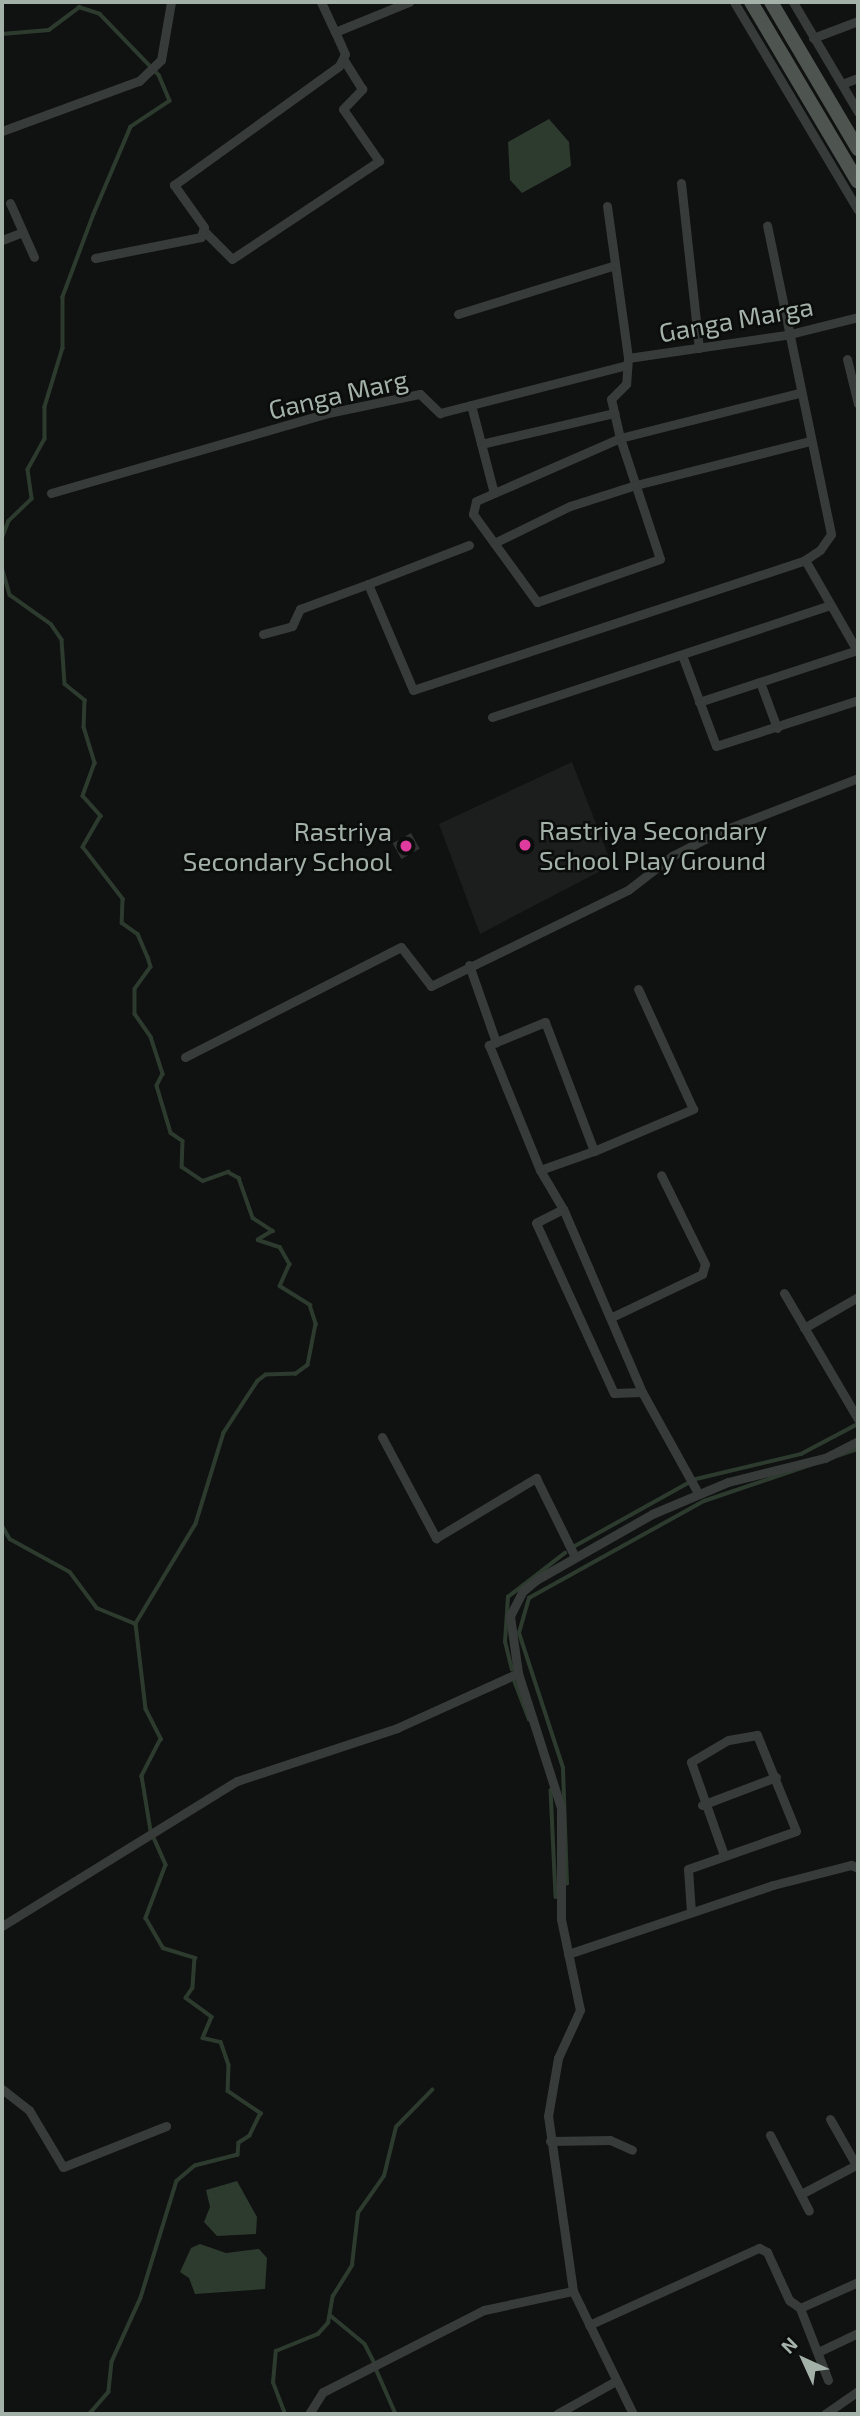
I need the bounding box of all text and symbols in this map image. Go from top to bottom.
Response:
street label: Ganga Marga [656,290,816,348]
street label: Ganga Marg [265,363,411,425]
place label: Rastriya Secondary School Play Ground [539,814,767,876]
place label: Rastriya Secondary School [182,815,392,876]
marker: Rastriya Secondary School Play Ground [517,837,533,853]
marker: Rastriya Secondary School [398,838,414,854]
north arrow [769,2325,839,2395]
text: N [776,2332,802,2358]

